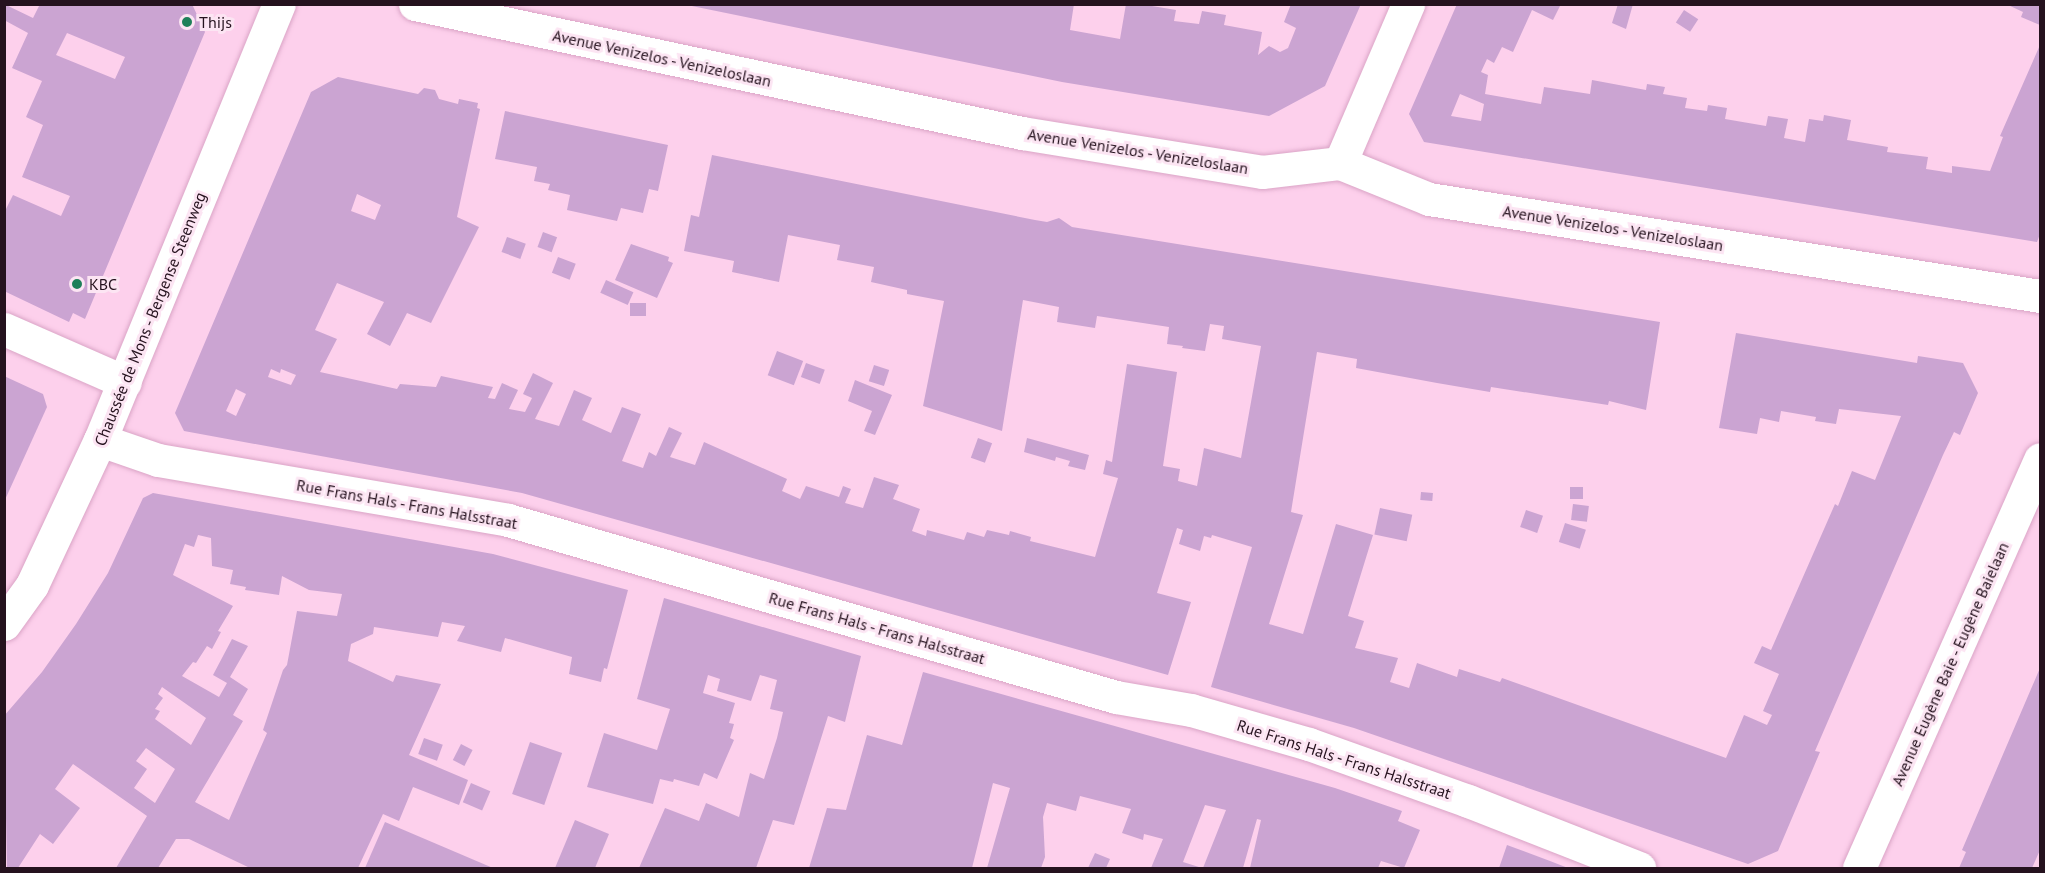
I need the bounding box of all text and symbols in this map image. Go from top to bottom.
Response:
place label: Thijs [199,12,232,32]
marker: Thijs [180,15,194,29]
street label: Avenue Venizelos - Venizeloslaan [549,25,775,91]
street label: Avenue Venizelos - Venizeloslaan [1025,124,1251,178]
street label: Chaussée de Mons - Bergense Steenweg [90,188,210,450]
street label: Avenue Venizelos - Venizeloslaan [1500,201,1726,255]
place label: KBC [89,274,117,294]
marker: KBC [70,277,84,291]
street label: Rue Frans Hals - Frans Halsstraat [294,475,520,533]
street label: Avenue Eugène Baie - Eugène Baielaan [1887,538,2013,790]
street label: Rue Frans Hals - Frans Halsstraat [765,588,989,668]
street label: Rue Frans Hals - Frans Halsstraat [1233,715,1455,803]

